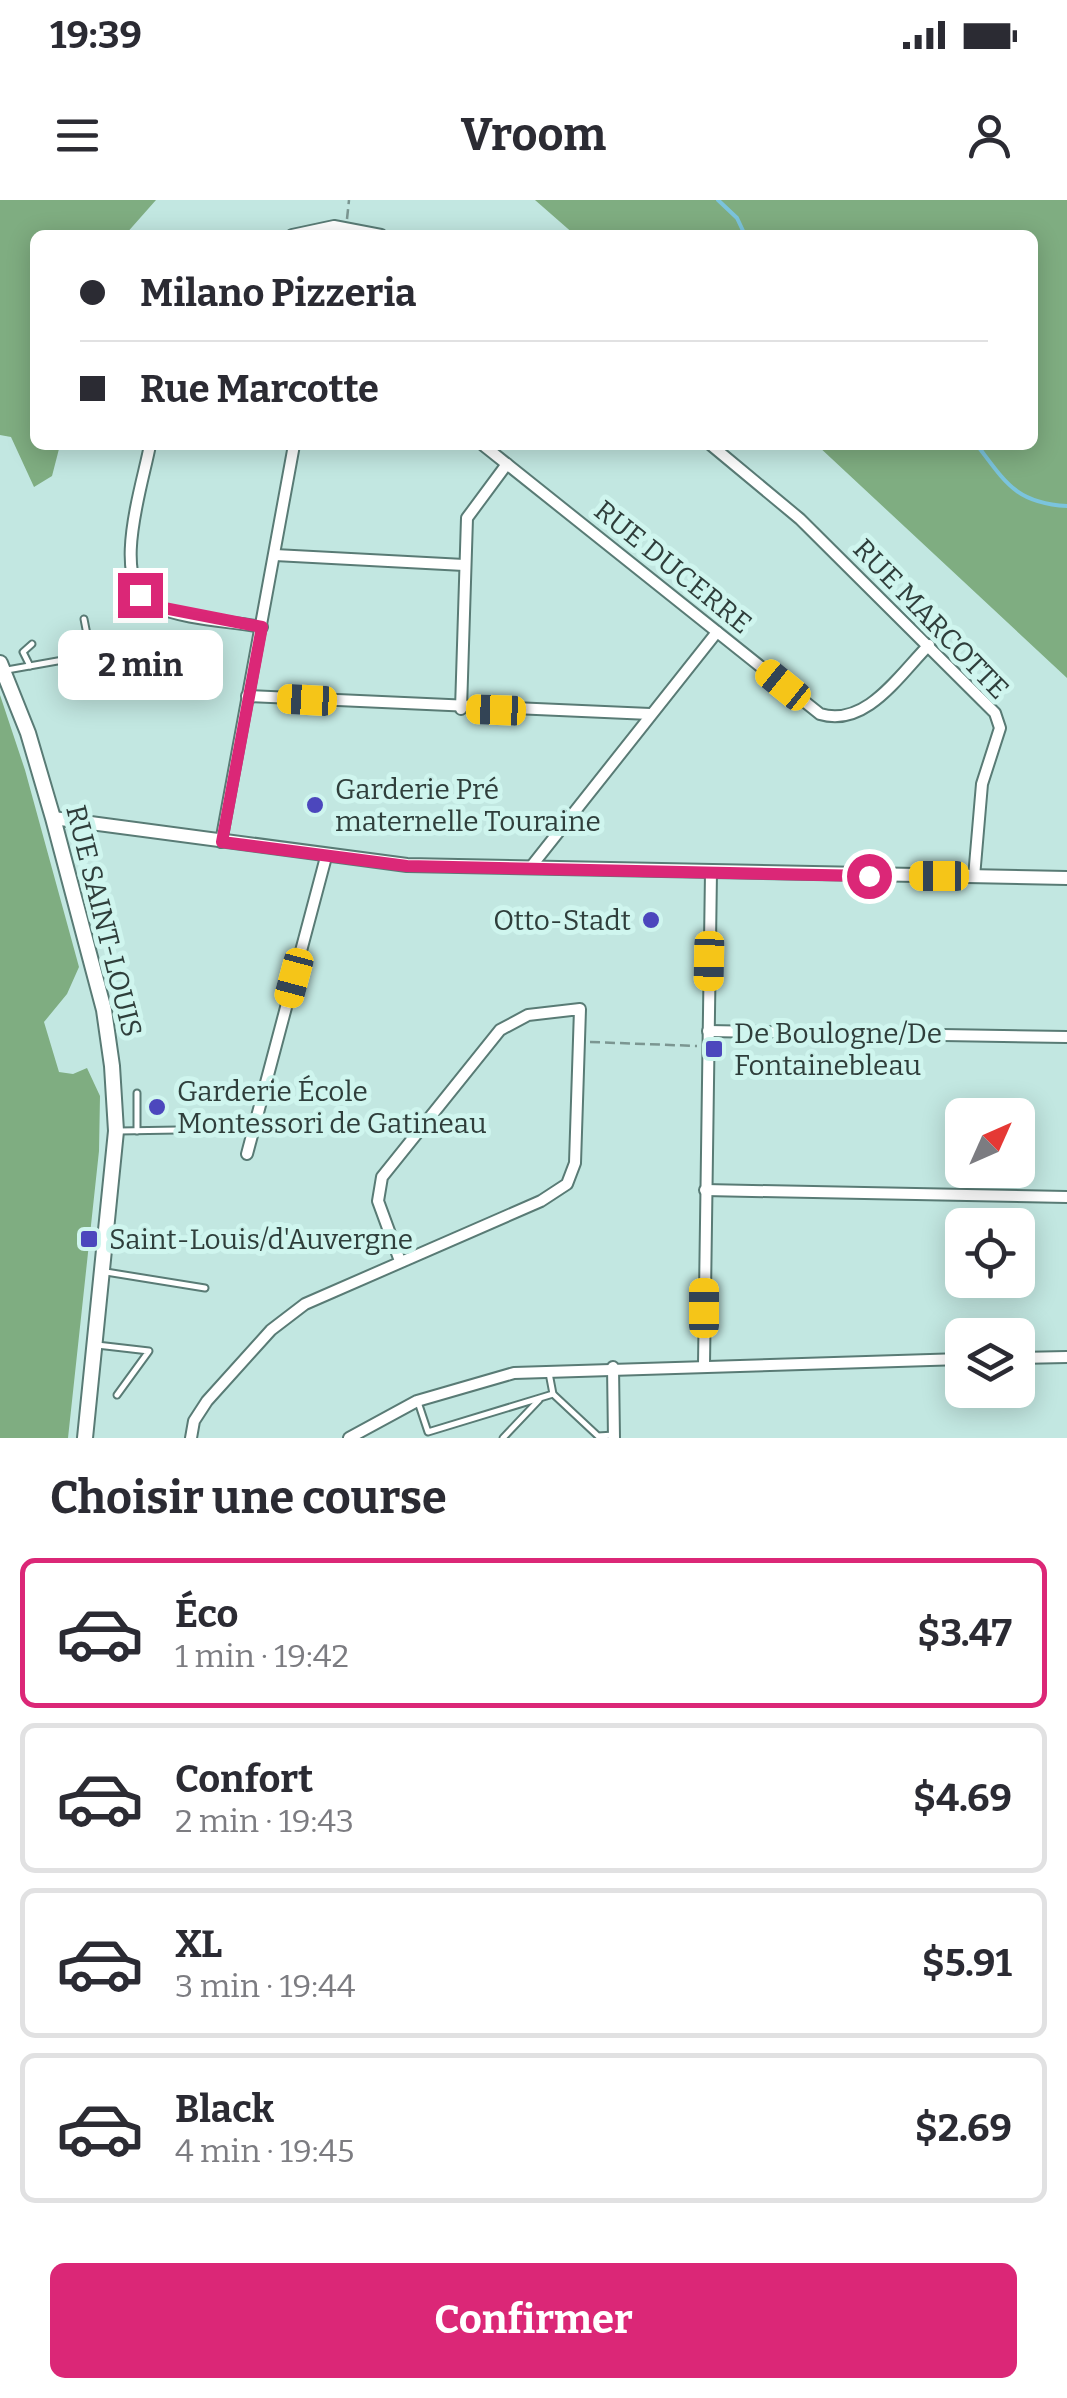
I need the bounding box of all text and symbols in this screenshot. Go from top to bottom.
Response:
text: 19:39 [50,12,142,58]
icon: menu [50,108,105,163]
text: Vroom [461,108,606,162]
icon: person [962,108,1017,163]
text: Milano Pizzeria [140,270,416,316]
text: Rue Marcotte [140,366,379,412]
street label: RUE DUCERRE [588,494,758,640]
street label: RUE MARCOTTE [846,532,1016,706]
route end [118,573,163,618]
callout: 2 min [58,630,222,700]
text: 2 min [98,646,183,684]
car [750,654,816,716]
car [276,683,338,717]
car [465,694,527,726]
place label: Garderie Pré maternelle Touraine [335,773,601,838]
marker: Garderie Pré maternelle Touraine [304,794,326,816]
street label: RUE SAINT-LOUIS [59,802,149,1040]
route start [847,854,892,899]
car [909,861,969,891]
place label: Otto-Stadt [493,904,631,937]
marker: Otto-Stadt [640,909,662,931]
car [693,931,725,991]
car [272,945,316,1011]
place label: De Boulogne/De Fontainebleau [734,1017,942,1082]
marker: De Boulogne/De Fontainebleau [703,1038,725,1060]
place label: Garderie École Montessori de Gatineau [177,1074,487,1140]
marker: Garderie École Montessori de Gatineau [146,1096,168,1118]
north arrow [945,1098,1035,1188]
map controls [945,1098,1035,1408]
button: locate [945,1208,1035,1298]
place label: Saint-Louis/d'Auvergne [109,1223,413,1256]
marker: Saint-Louis/d'Auvergne [78,1228,100,1250]
car [689,1278,719,1338]
button: layers [945,1318,1035,1408]
text: Choisir une course [50,1471,447,1525]
icon: car [55,1588,145,1678]
text: Éco [175,1591,238,1637]
text: $3.47 [917,1610,1012,1656]
text: 1 min · 19:42 [175,1637,349,1675]
icon: car [55,1753,145,1843]
text: Confort [175,1756,313,1802]
text: $4.69 [913,1775,1012,1821]
text: 2 min · 19:43 [175,1802,354,1840]
icon: car [55,1918,145,2008]
text: XL [175,1921,222,1967]
text: $5.91 [922,1940,1012,1986]
text: 3 min · 19:44 [175,1967,356,2005]
icon: car [55,2083,145,2173]
text: Black [175,2086,274,2132]
text: $2.69 [915,2105,1012,2151]
text: 4 min · 19:45 [175,2132,354,2170]
button: Confirmer [50,2263,1017,2378]

